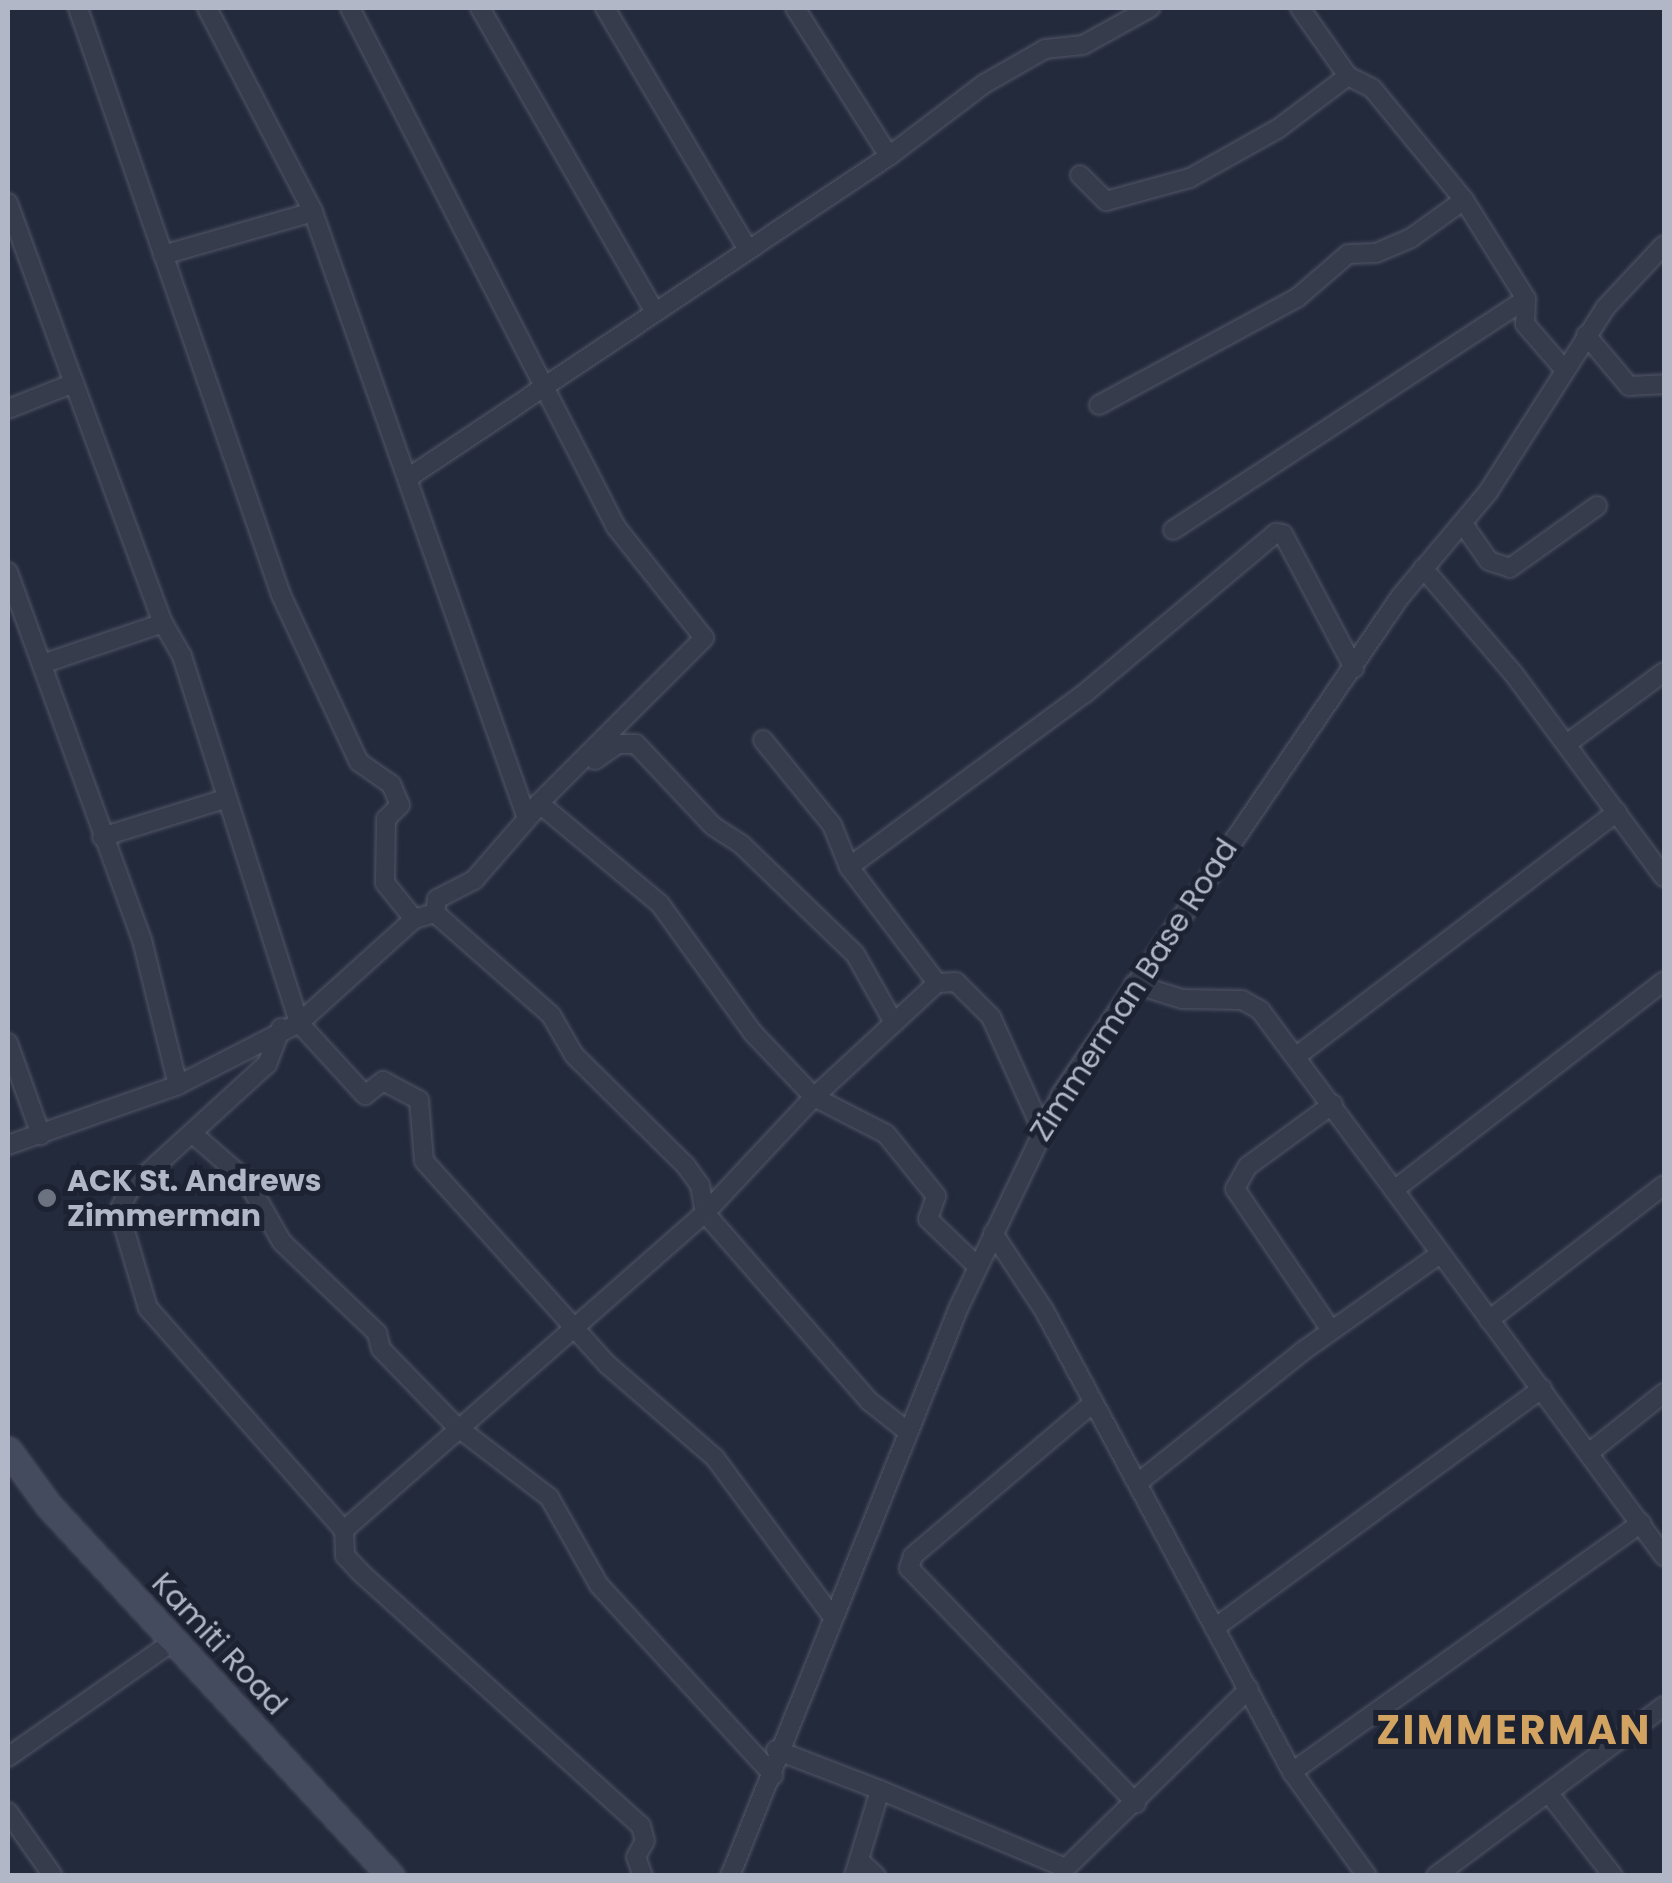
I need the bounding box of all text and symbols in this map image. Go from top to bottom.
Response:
street label: Zimmerman Base Road [1023,832,1245,1148]
place label: ACK St. Andrews Zimmerman [67,1163,321,1234]
marker: ACK St. Andrews Zimmerman [36,1187,58,1209]
street label: Kamiti Road [144,1566,294,1722]
district label: ZIMMERMAN [1376,1706,1652,1754]

